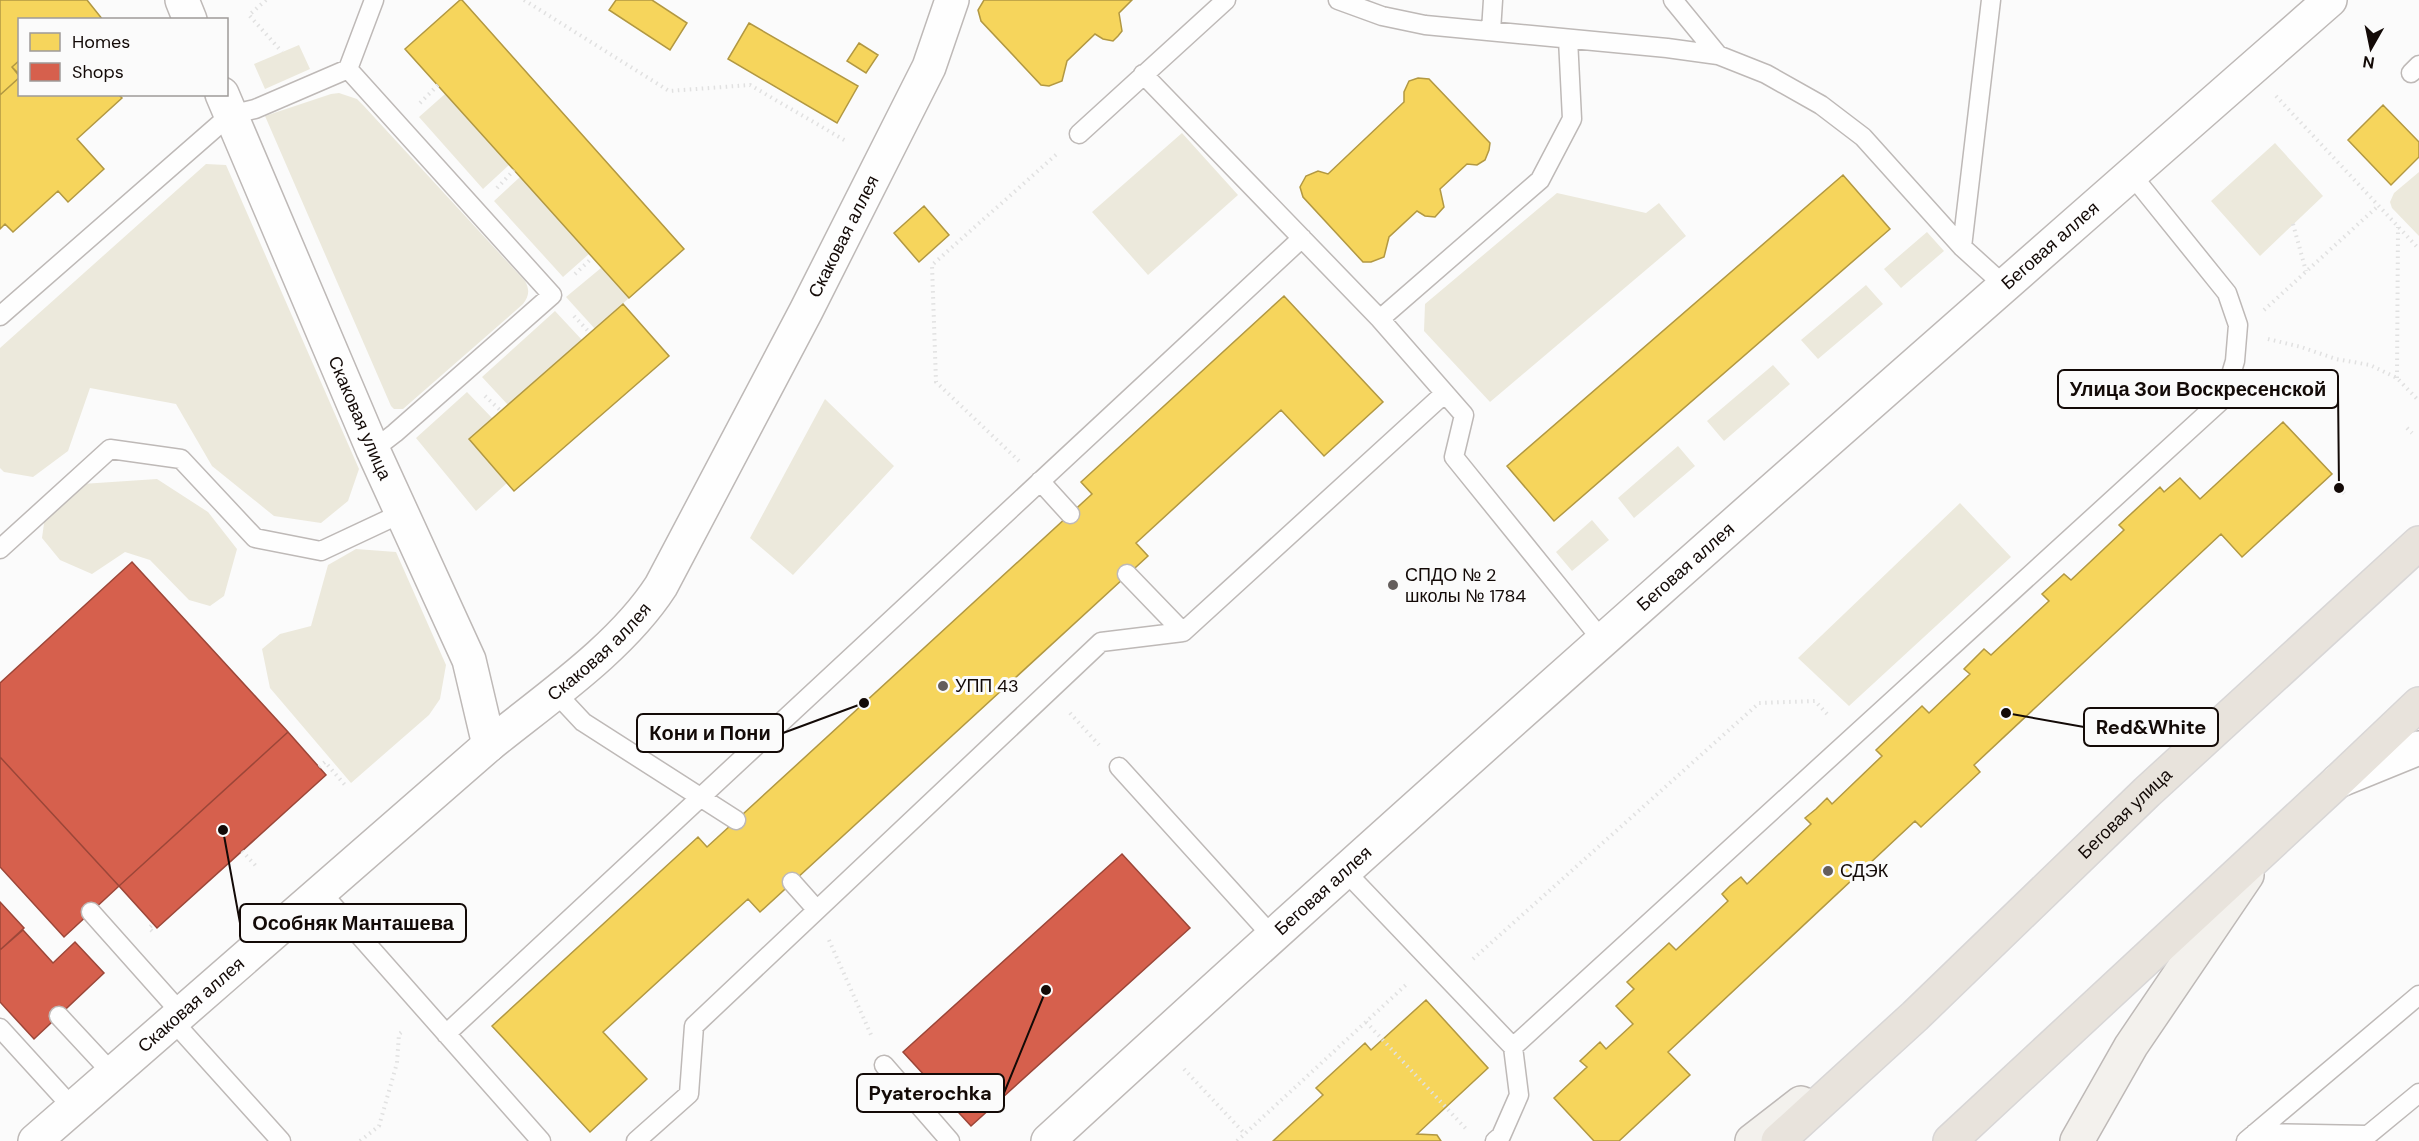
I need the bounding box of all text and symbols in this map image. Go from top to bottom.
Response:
legend [18,18,228,96]
north arrow [2341,18,2401,78]
text: Homes [72,30,130,54]
text: N [2361,51,2376,74]
text: Shops [72,60,124,84]
street label: Скаковая аллея [803,171,884,302]
street label: Беговая аллея [1996,196,2104,295]
street label: Скаковая улица [322,352,398,485]
callout: Улица Зои Воскресенской [2058,370,2338,408]
text: Улица Зои Воскресенской [2070,376,2326,402]
street label: Беговая аллея [1632,517,1739,617]
place label: СПДО № 2 школы № 1784 [1405,563,1526,608]
marker: СПДО № 2 школы № 1784 [1386,578,1400,592]
street label: Скаковая аллея [542,598,657,707]
place label: УПП 43 [955,674,1019,698]
marker: УПП 43 [936,679,950,693]
callout: Red&White [2084,708,2218,746]
callout: Кони и Пони [637,714,783,752]
text: Red&White [2096,714,2206,740]
text: Кони и Пони [649,720,771,746]
street label: Беговая улица [2073,762,2178,864]
street label: Беговая аллея [1270,841,1377,941]
place label: СДЭК [1840,859,1889,883]
marker: СДЭК [1821,864,1835,878]
callout: Особняк Манташева [240,904,466,942]
text: Особняк Манташева [252,910,455,936]
street label: Скаковая аллея [133,952,249,1058]
callout: Pyaterochka [857,1074,1004,1112]
text: Pyaterochka [868,1080,992,1106]

